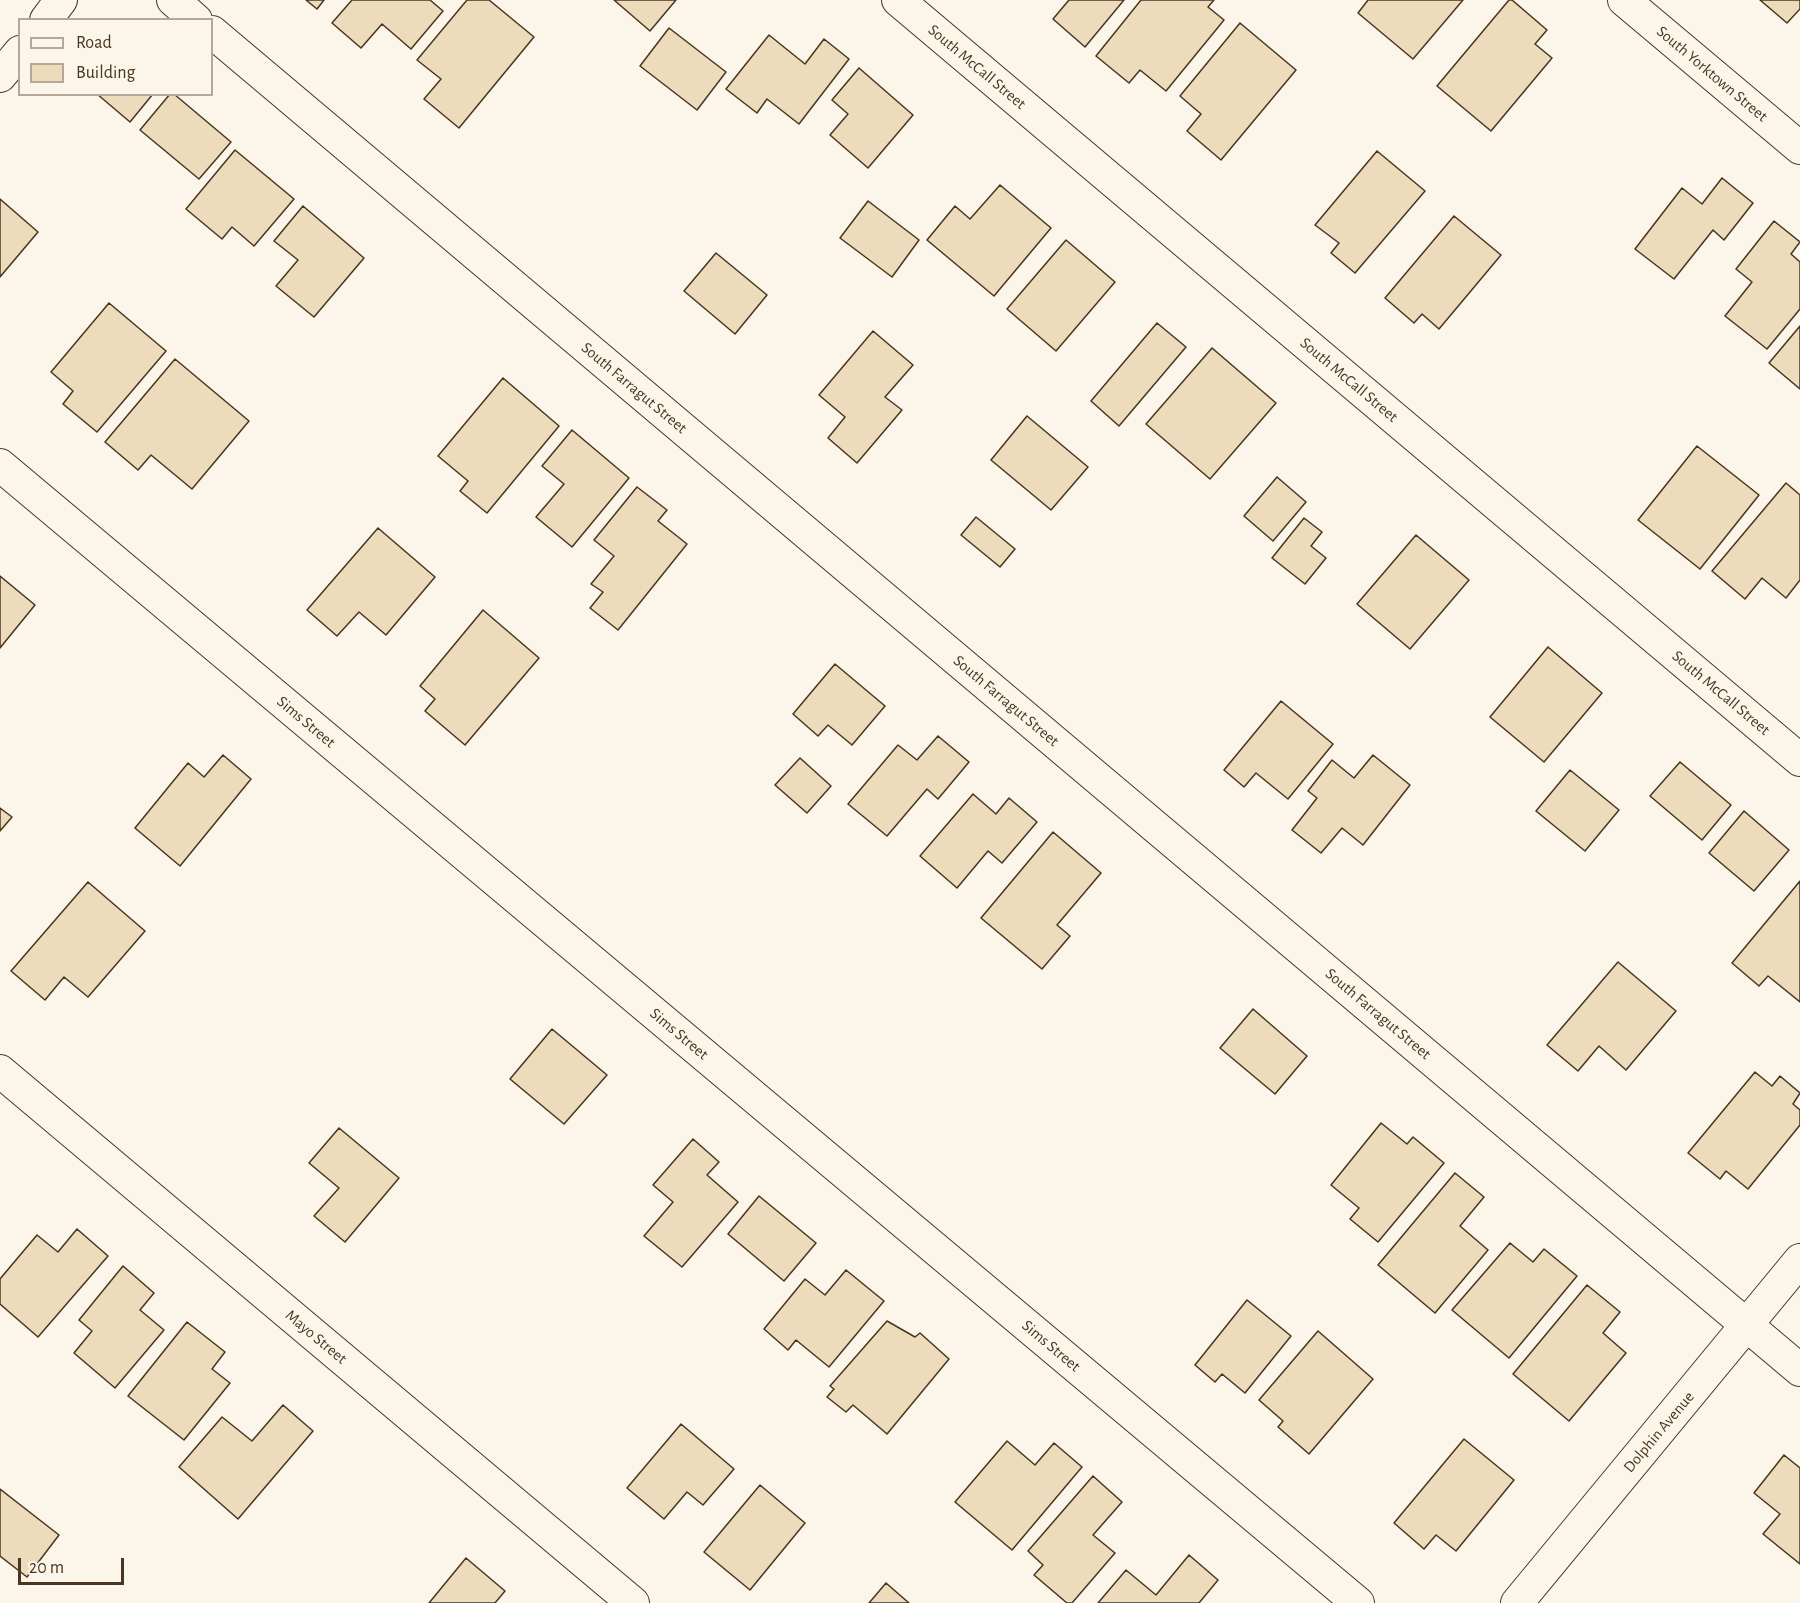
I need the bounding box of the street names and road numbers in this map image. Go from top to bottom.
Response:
street label: South McCall Street [924,21,1030,113]
street label: South Yorktown Street [1653,22,1771,126]
street label: South McCall Street [1296,334,1402,426]
street label: South Farragut Street [577,338,691,438]
street label: South McCall Street [1668,647,1774,739]
street label: South Farragut Street [949,651,1063,751]
street label: Sims Street [273,692,339,752]
street label: South Farragut Street [1321,964,1435,1064]
street label: Sims Street [646,1004,712,1064]
street label: Mayo Street [281,1306,351,1368]
street label: Sims Street [1018,1316,1084,1376]
street label: Dolphin Avenue [1620,1388,1698,1476]

